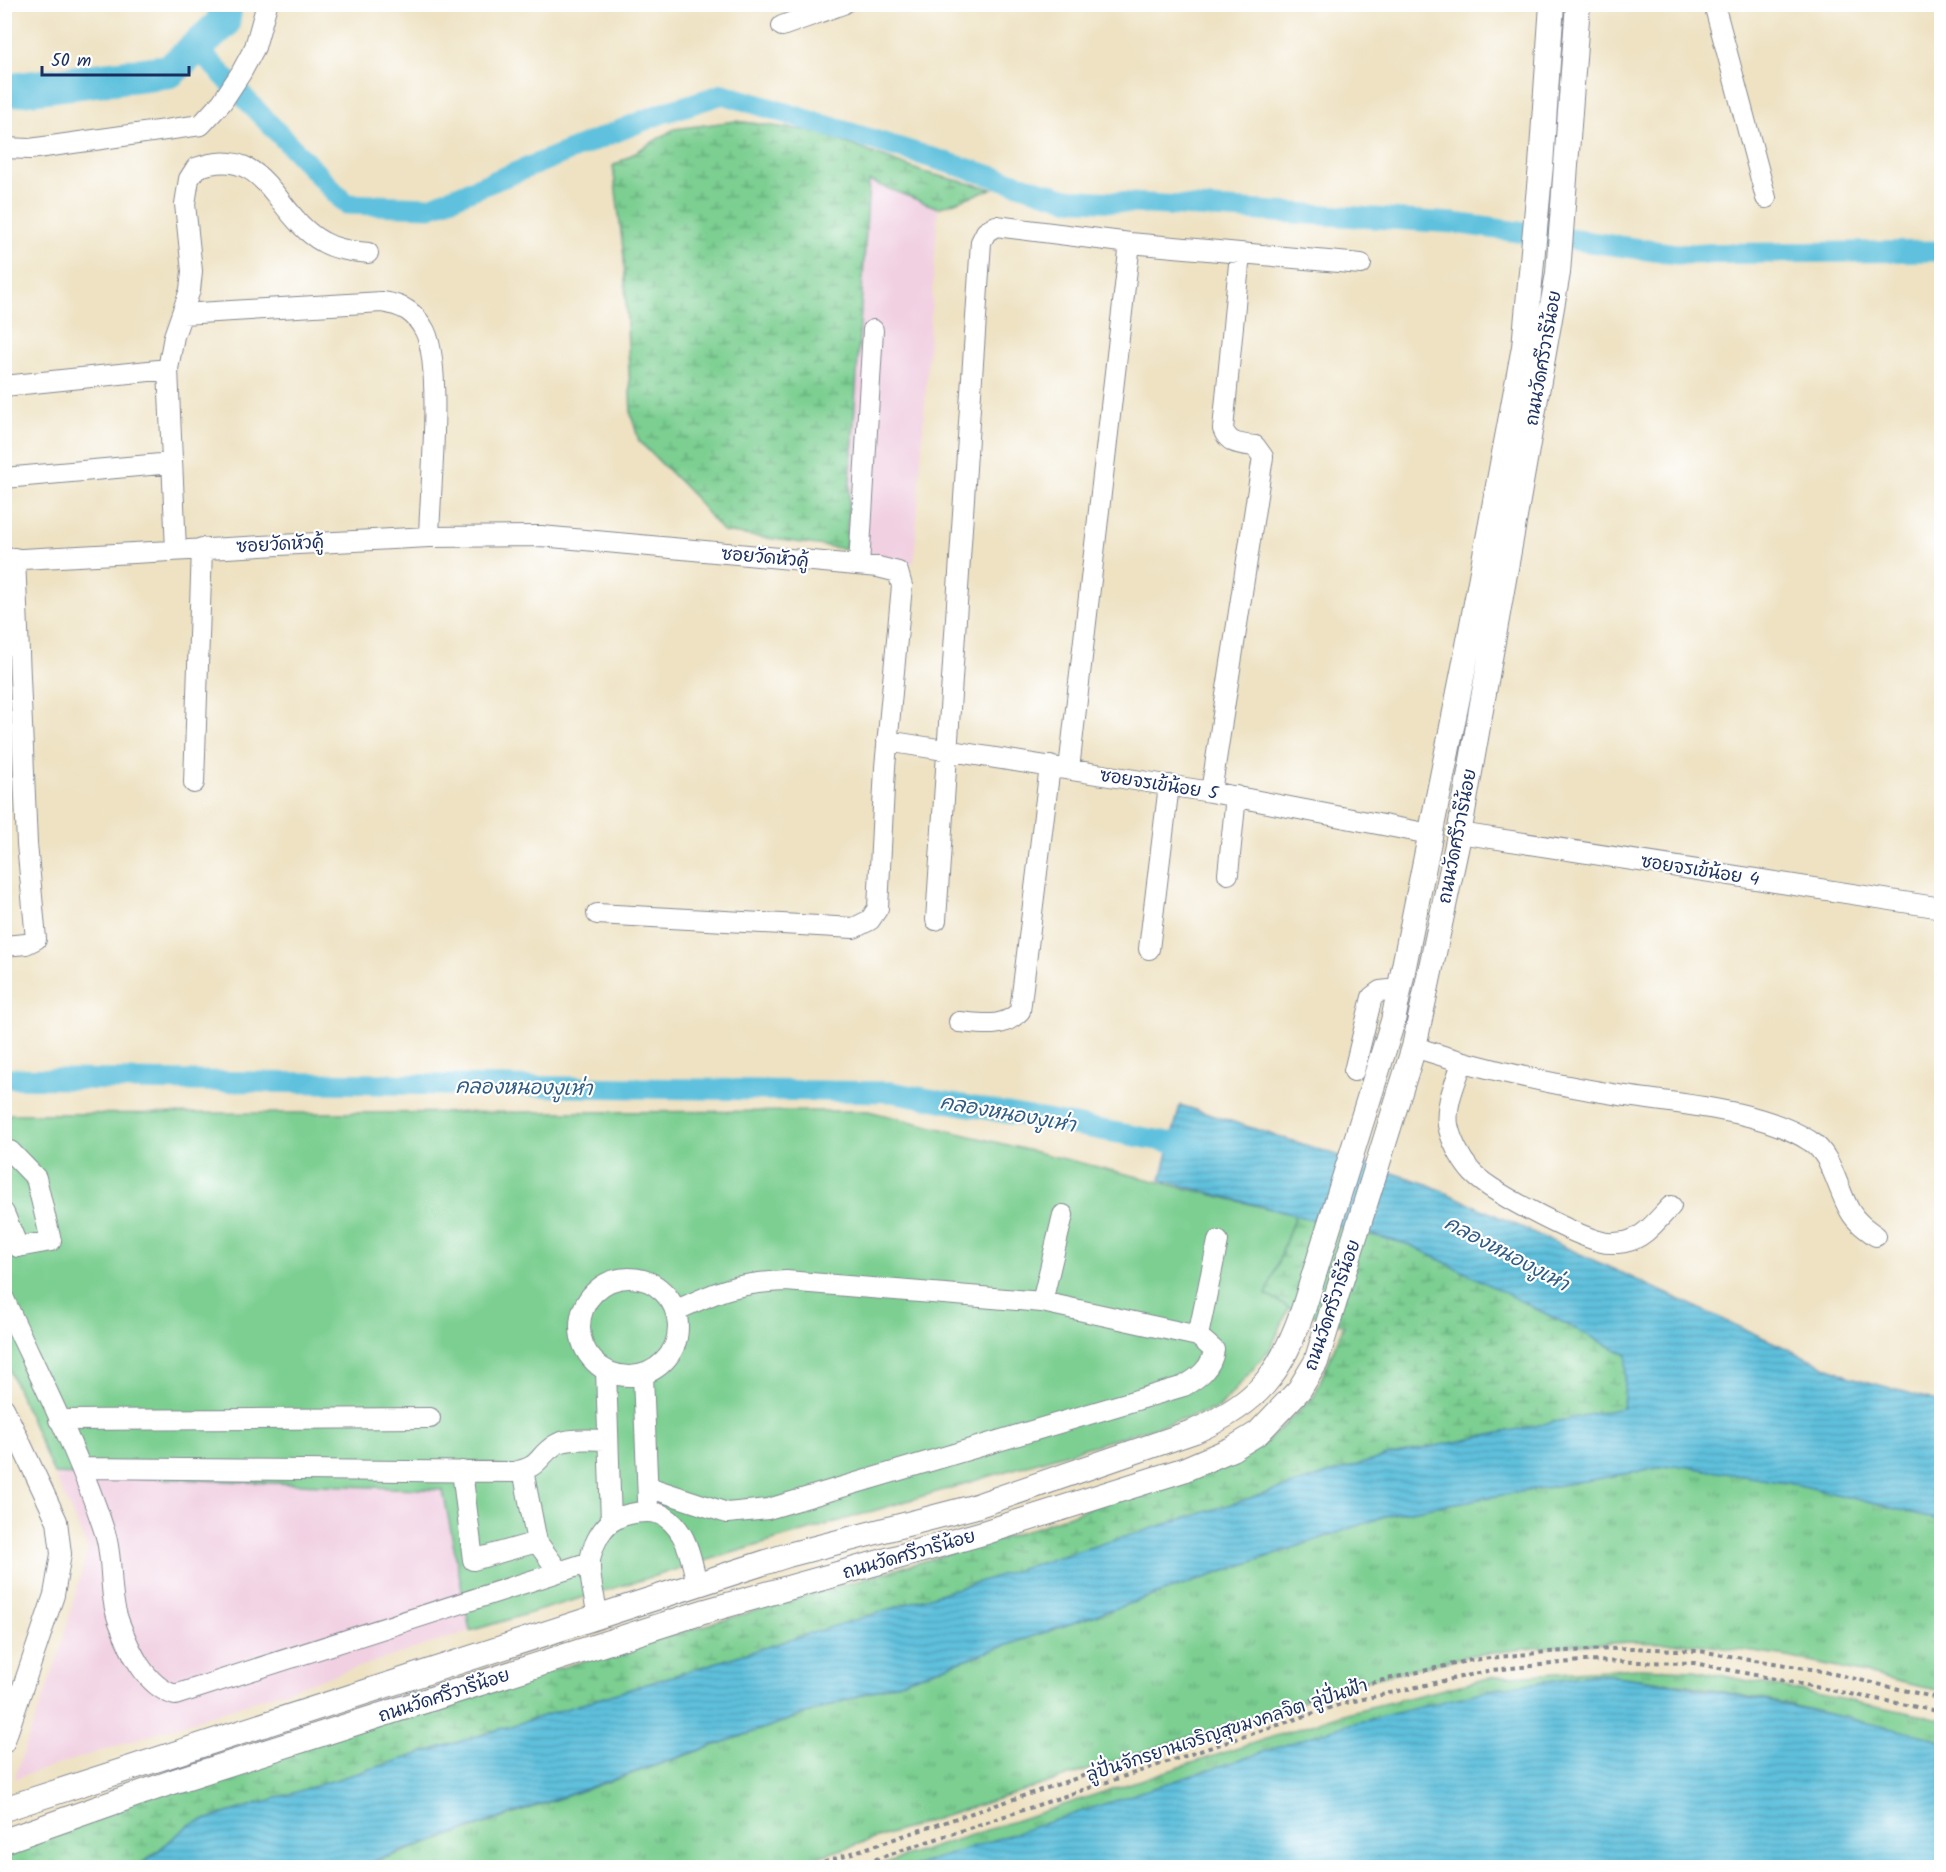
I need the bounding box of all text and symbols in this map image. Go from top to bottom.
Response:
scale bar [42,39,189,77]
text: 50 m [51,47,91,76]
street label: ถนนวัดศรีวารีน้อย [1518,288,1571,428]
street label: ซอยวัดหัวคู้ [236,529,325,562]
street label: ซอยวัดหัวคู้ [720,540,810,577]
street label: ซอยจรเข้น้อย 5 [1097,762,1221,809]
street label: ถนนวัดศรีวารีน้อย [1431,766,1486,906]
street label: ซอยจรเข้น้อย 4 [1638,848,1761,895]
water label: คลองหนองงูเห่า [455,1072,594,1106]
water label: คลองหนองงูเห่า [937,1087,1079,1143]
water label: คลองหนองงูเห่า [1438,1208,1575,1302]
street label: ถนนวัดศรีวารีน้อย [1297,1236,1369,1375]
street label: ถนนวัดศรีวารีน้อย [840,1523,979,1588]
street label: ถนนวัดศรีวารีน้อย [375,1661,514,1731]
street label: ลู่ปั่นจักรยานเจริญสุขมงคลจิต ลู่ปั่นฟ้า [1082,1668,1372,1791]

